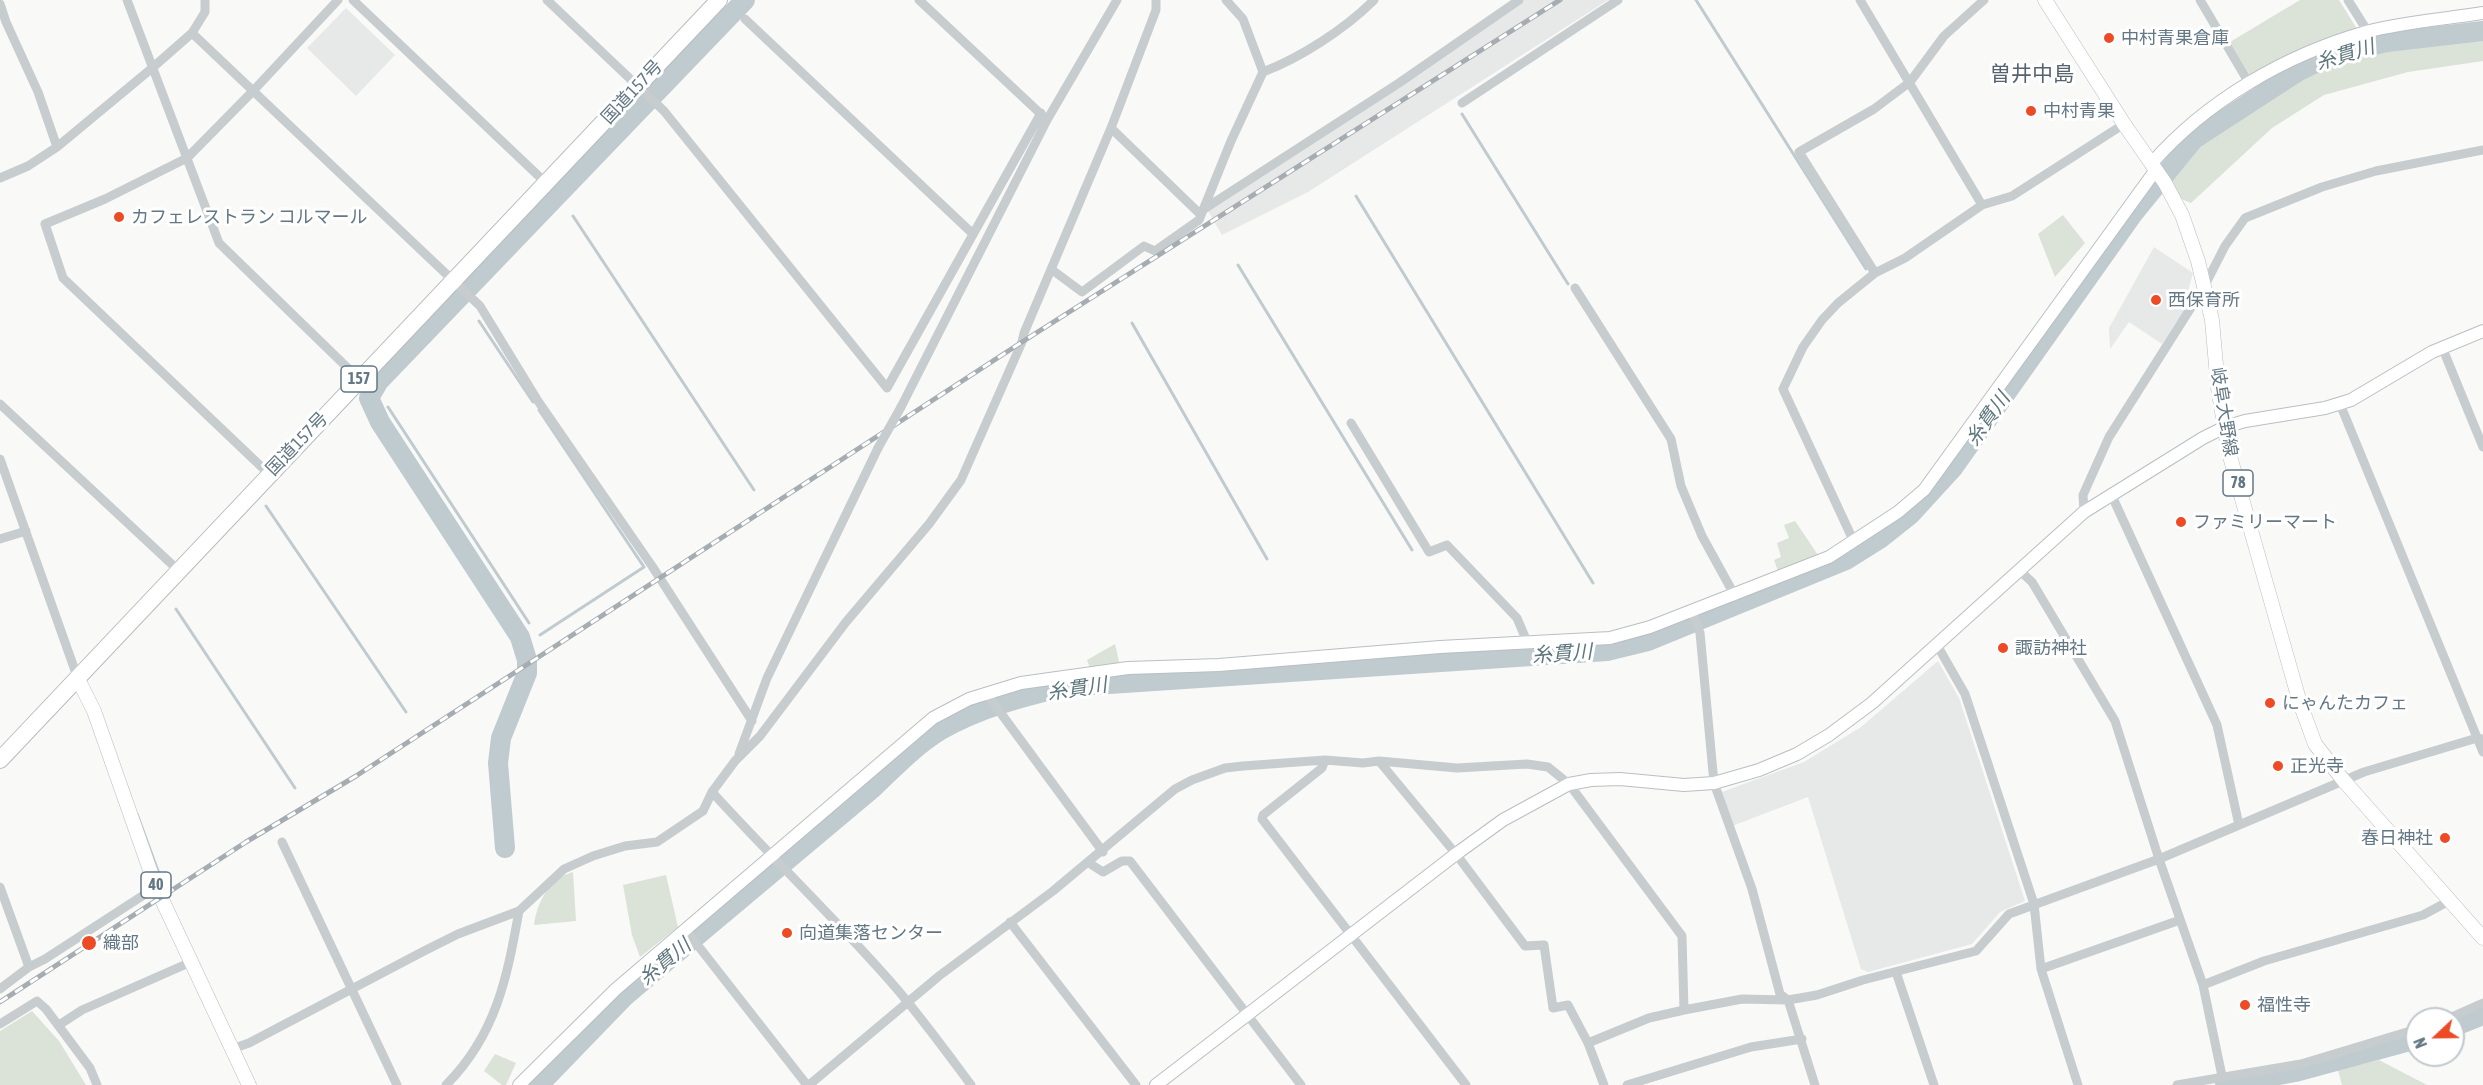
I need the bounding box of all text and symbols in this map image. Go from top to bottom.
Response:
place label: 中村青果倉庫 [2121,27,2229,49]
marker: 中村青果倉庫 [2102,31,2116,45]
water label: 糸貫川 [2313,35,2377,75]
street label: 国道157号 [597,56,667,128]
district label: 曽井中島 [1990,61,2074,87]
place label: 中村青果 [2043,100,2115,122]
marker: 中村青果 [2024,104,2038,118]
place label: カフェレストラン コルマール [131,206,367,228]
marker: カフェレストラン コルマール [112,210,126,224]
place label: 西保育所 [2168,289,2240,311]
marker: 西保育所 [2149,293,2163,307]
road number: 157 [341,366,377,392]
street label: 岐阜大野線 [2206,366,2242,458]
water label: 糸貫川 [1961,388,2015,450]
street label: 国道157号 [262,408,332,480]
road number: 78 [2223,470,2253,496]
place label: ファミリーマート [2193,511,2337,533]
marker: ファミリーマート [2174,515,2188,529]
place label: 諏訪神社 [2015,637,2087,659]
water label: 糸貫川 [1531,640,1593,668]
marker: 諏訪神社 [1996,641,2010,655]
water label: 糸貫川 [1046,673,1108,705]
place label: にゃんたカフェ [2282,692,2408,714]
marker: にゃんたカフェ [2263,696,2277,710]
place label: 正光寺 [2290,755,2344,777]
marker: 正光寺 [2271,759,2285,773]
place label: 春日神社 [2361,827,2433,849]
marker: 春日神社 [2438,831,2452,845]
road number: 40 [141,872,171,898]
place label: 向道集落センター [799,922,943,944]
marker: 向道集落センター [780,926,794,940]
place label: 織部 [103,932,139,954]
marker: 織部 [80,934,98,952]
water label: 糸貫川 [634,934,696,990]
place label: 福性寺 [2257,994,2311,1016]
marker: 福性寺 [2238,998,2252,1012]
north arrow [2405,1007,2465,1067]
text: N [2410,1035,2430,1051]

